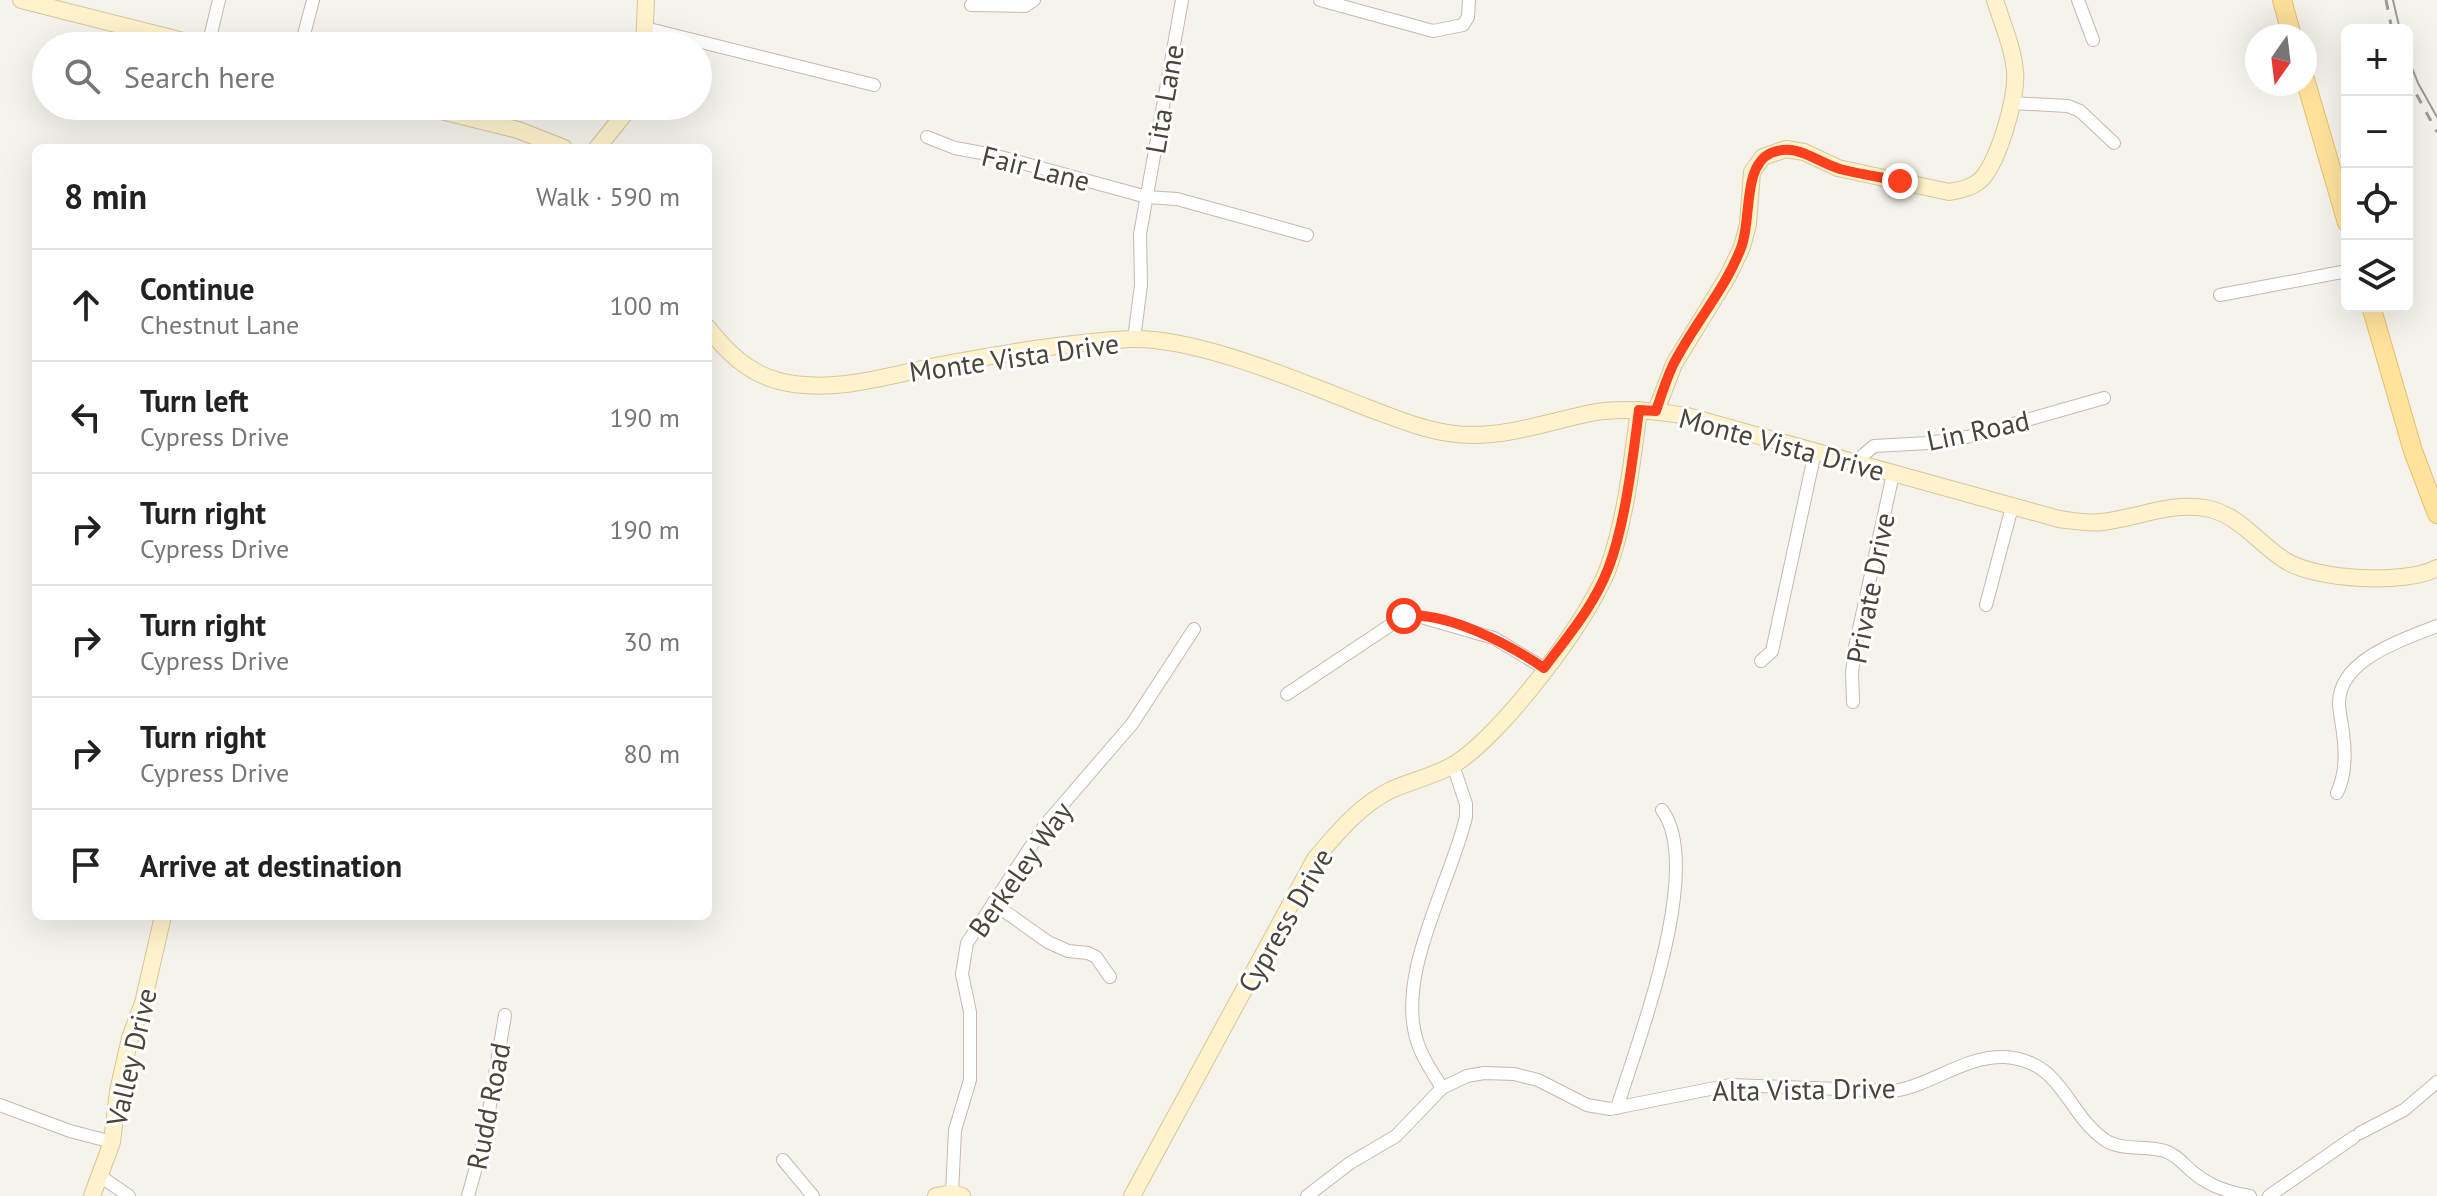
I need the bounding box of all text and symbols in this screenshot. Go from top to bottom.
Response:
north arrow [2245,24,2317,96]
map controls [2341,24,2413,312]
button: + [2341,24,2413,96]
search box [32,32,712,120]
street label: Lita Lane [1136,42,1192,156]
icon: search [60,54,104,98]
text: Search here [124,57,275,96]
button: − [2341,96,2413,168]
street label: Fair Lane [978,137,1094,199]
route end [1882,163,1918,199]
button: locate [2341,168,2413,240]
text: 8 min [64,174,147,218]
text: Walk · 590 m [536,180,680,213]
button: layers [2341,240,2413,312]
text: Continue [140,269,254,308]
icon: ahead [64,283,108,327]
text: 100 m [609,289,680,322]
text: Chestnut Lane [140,308,299,341]
street label: Monte Vista Drive [907,324,1121,390]
text: Turn left [140,381,248,420]
icon: left [64,395,108,439]
street label: Monte Vista Drive [1675,399,1889,489]
text: 190 m [609,401,680,434]
street label: Lin Road [1923,401,2033,459]
text: Cypress Drive [140,420,289,453]
text: Turn right [140,493,266,532]
icon: right [64,507,108,551]
street label: Private Drive [1837,510,1903,666]
text: 190 m [609,513,680,546]
text: Cypress Drive [140,532,289,565]
route start [1386,598,1422,634]
text: Turn right [140,605,266,644]
icon: right [64,619,108,663]
text: 30 m [624,625,680,658]
text: Cypress Drive [140,644,289,677]
text: Turn right [140,717,266,756]
icon: right [64,731,108,775]
text: 80 m [624,737,680,770]
text: Cypress Drive [140,756,289,789]
street label: Berkeley Way [960,794,1080,944]
street label: Cypress Drive [1229,841,1341,999]
icon: arrive [64,843,108,887]
text: Arrive at destination [140,846,402,885]
street label: Valley Drive [97,984,165,1131]
street label: Rudd Road [458,1039,518,1173]
street label: Alta Vista Drive [1712,1069,1896,1109]

